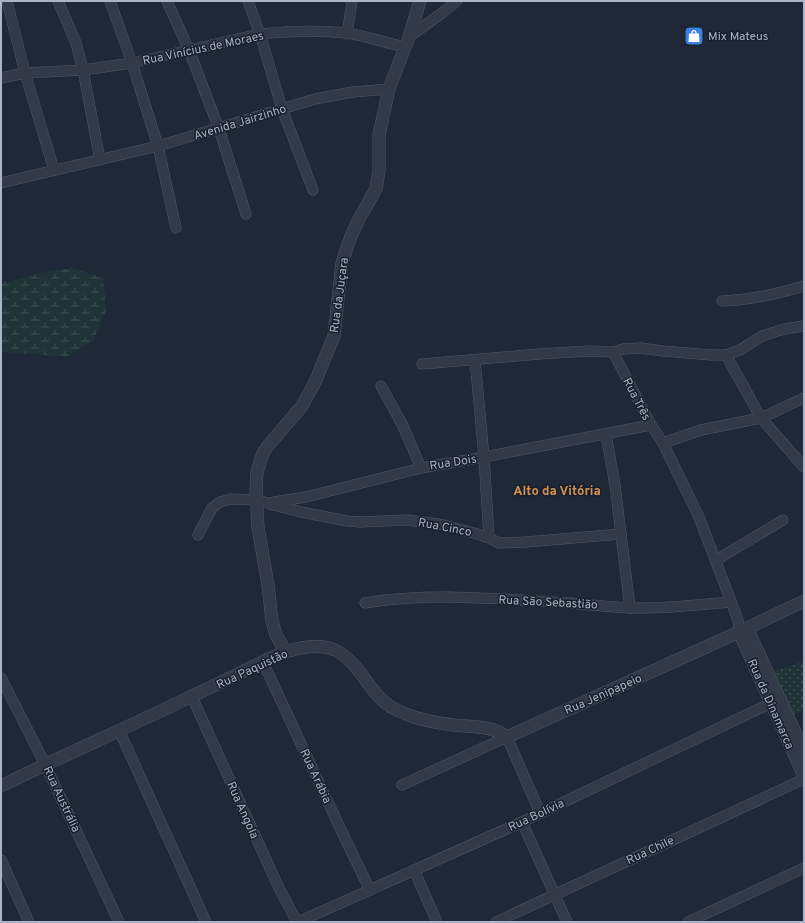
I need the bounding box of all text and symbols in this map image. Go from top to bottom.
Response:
shop icon: Mix Mateus [683,25,705,47]
street label: Rua Vinícius de Moraes [141,28,265,70]
place label: Mix Mateus [708,29,768,45]
street label: Avenida Jairzinho [192,101,289,145]
street label: Rua da Juçara [327,256,353,334]
street label: Rua Três [618,375,654,424]
street label: Rua Dois [429,451,478,475]
district label: Alto da Vitória [513,484,601,500]
street label: Rua Cinco [417,515,473,541]
street label: Rua São Sebastião [498,592,598,614]
street label: Rua Paquistão [214,646,291,693]
street label: Rua da Dinamarca [743,657,797,752]
street label: Rua Jenipapeio [562,671,645,719]
street label: Rua Arábia [295,747,335,806]
street label: Rua Austrália [39,764,83,835]
street label: Rua Angola [222,779,262,842]
street label: Rua Bolívia [506,796,567,836]
street label: Rua Chile [624,833,677,869]

